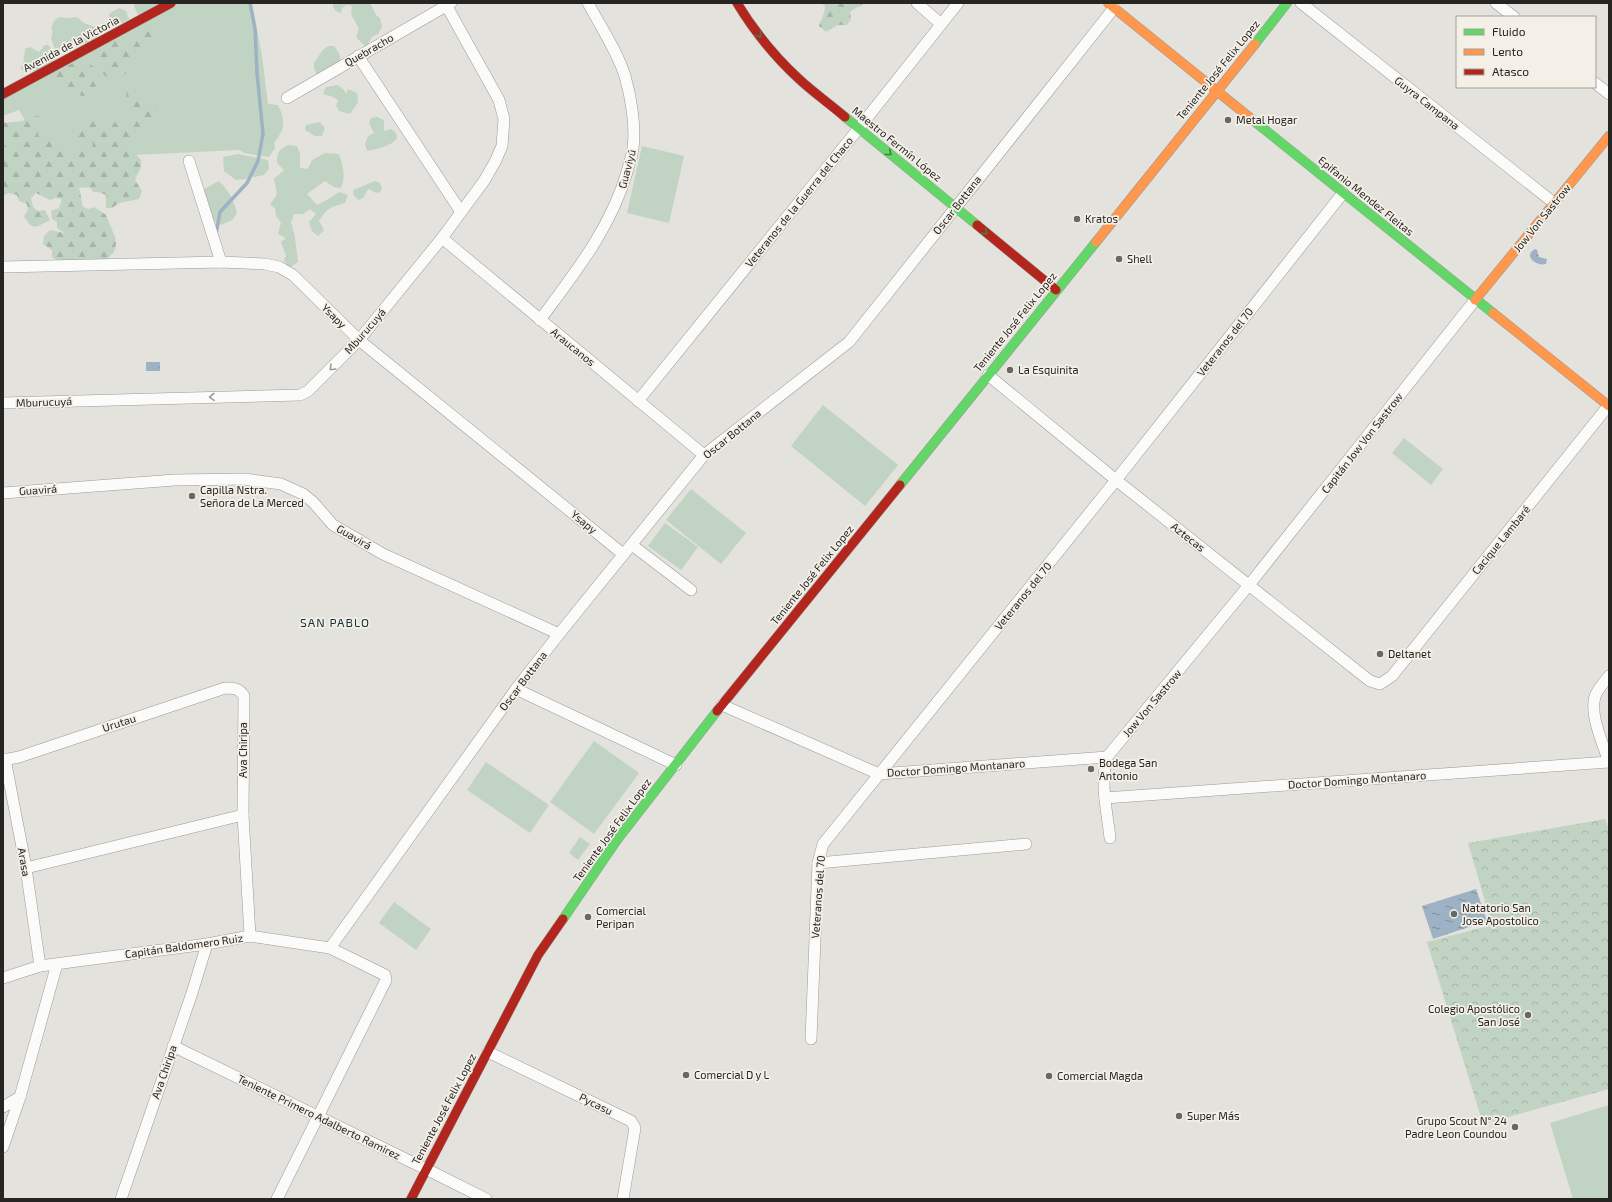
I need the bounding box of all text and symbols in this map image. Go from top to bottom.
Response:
street label: Avenida de la Victoria [21,13,121,74]
legend [1456,16,1596,88]
street label: Teniente José Felix Lopez [1173,17,1262,122]
text: Fluido [1492,24,1526,38]
street label: Quebracho [342,30,396,70]
one-way arrow [754,31,761,38]
text: Lento [1492,44,1523,58]
text: Atasco [1492,64,1529,78]
street label: Guyra Campana [1392,73,1462,132]
street label: Maestro Fermín López [850,103,945,184]
place label: Metal Hogar [1236,113,1298,126]
marker: Metal Hogar [1223,115,1233,125]
street label: Veteranos de la Guerra del Chaco [742,134,855,270]
street label: Guaviyú [615,148,638,190]
one-way arrow [884,148,891,155]
street label: Epifanio Mendez Fleitas [1316,153,1417,238]
street label: Oscar Bottana [930,173,984,237]
street label: Jow Von Sastrow [1510,181,1573,254]
place label: Kratos [1085,212,1118,225]
marker: Kratos [1072,214,1082,224]
one-way arrow [981,227,988,234]
place label: Shell [1127,252,1153,265]
marker: Shell [1114,254,1124,264]
street label: Teniente José Felix Lopez [970,269,1059,374]
street label: Ysapy [319,301,349,331]
street label: Mburucuyá [341,305,388,356]
street label: Veteranos del 70 [1194,305,1255,379]
street label: Araucanos [549,325,598,369]
one-way arrow [329,363,336,371]
place label: La Esquinita [1018,363,1079,376]
marker: La Esquinita [1005,365,1015,375]
street label: Capitán Jow Von Sastrow [1318,390,1405,496]
one-way arrow [209,393,215,401]
street label: Mburucuyá [16,394,72,409]
street label: Oscar Bottana [700,406,763,461]
street label: Guavirá [18,482,57,497]
place label: Capilla Nstra. Señora de La Merced [200,483,304,509]
marker: Capilla Nstra. Señora de La Merced [187,491,197,501]
street label: Cacique Lambaré [1469,502,1533,577]
street label: Ysapy [569,507,600,536]
street label: Aztecas [1169,519,1208,554]
street label: Guavirá [334,521,374,552]
street label: Teniente José Felix Lopez [767,522,856,627]
street label: Veteranos del 70 [991,559,1054,632]
district label: SAN PABLO [300,615,370,629]
place label: Deltanet [1388,647,1431,660]
street label: Oscar Bottana [496,648,549,713]
marker: Deltanet [1375,649,1385,659]
street label: Jow Von Sastrow [1120,666,1184,739]
street label: Urutau [100,711,137,734]
street label: Ava Chiripa [236,722,249,778]
street label: Doctor Domingo Montanaro [886,756,1026,779]
place label: Bodega San Antonio [1099,756,1157,782]
marker: Bodega San Antonio [1086,764,1096,774]
street label: Doctor Domingo Montanaro [1287,768,1427,791]
street label: Teniente José Felix Lopez [570,775,654,884]
street label: Arasa [16,847,33,877]
street label: Veteranos del 70 [808,855,827,939]
place label: Natatorio San Jose Apostolico [1462,901,1539,927]
place label: Comercial Peripan [596,904,646,930]
marker: Natatorio San Jose Apostolico [1449,909,1459,919]
marker: Comercial Peripan [583,912,593,922]
street label: Capitán Baldomero Ruiz [124,931,244,960]
place label: Colegio Apostólico San José [1428,1002,1520,1028]
marker: Colegio Apostólico San José [1523,1010,1533,1020]
street label: Ava Chiripa [148,1043,179,1100]
street label: Teniente José Felix Lopez [409,1050,479,1167]
place label: Comercial D y L [694,1068,769,1081]
place label: Comercial Magda [1057,1069,1143,1082]
marker: Comercial D y L [681,1070,691,1080]
street label: Teniente Primero Adalberto Ramirez [236,1071,403,1162]
marker: Comercial Magda [1044,1071,1054,1081]
street label: Pycasu [577,1090,615,1117]
place label: Super Más [1187,1109,1240,1122]
marker: Super Más [1174,1111,1184,1121]
place label: Grupo Scout N° 24 Padre Leon Coundou [1405,1114,1507,1140]
marker: Grupo Scout N° 24 Padre Leon Coundou [1510,1122,1520,1132]

